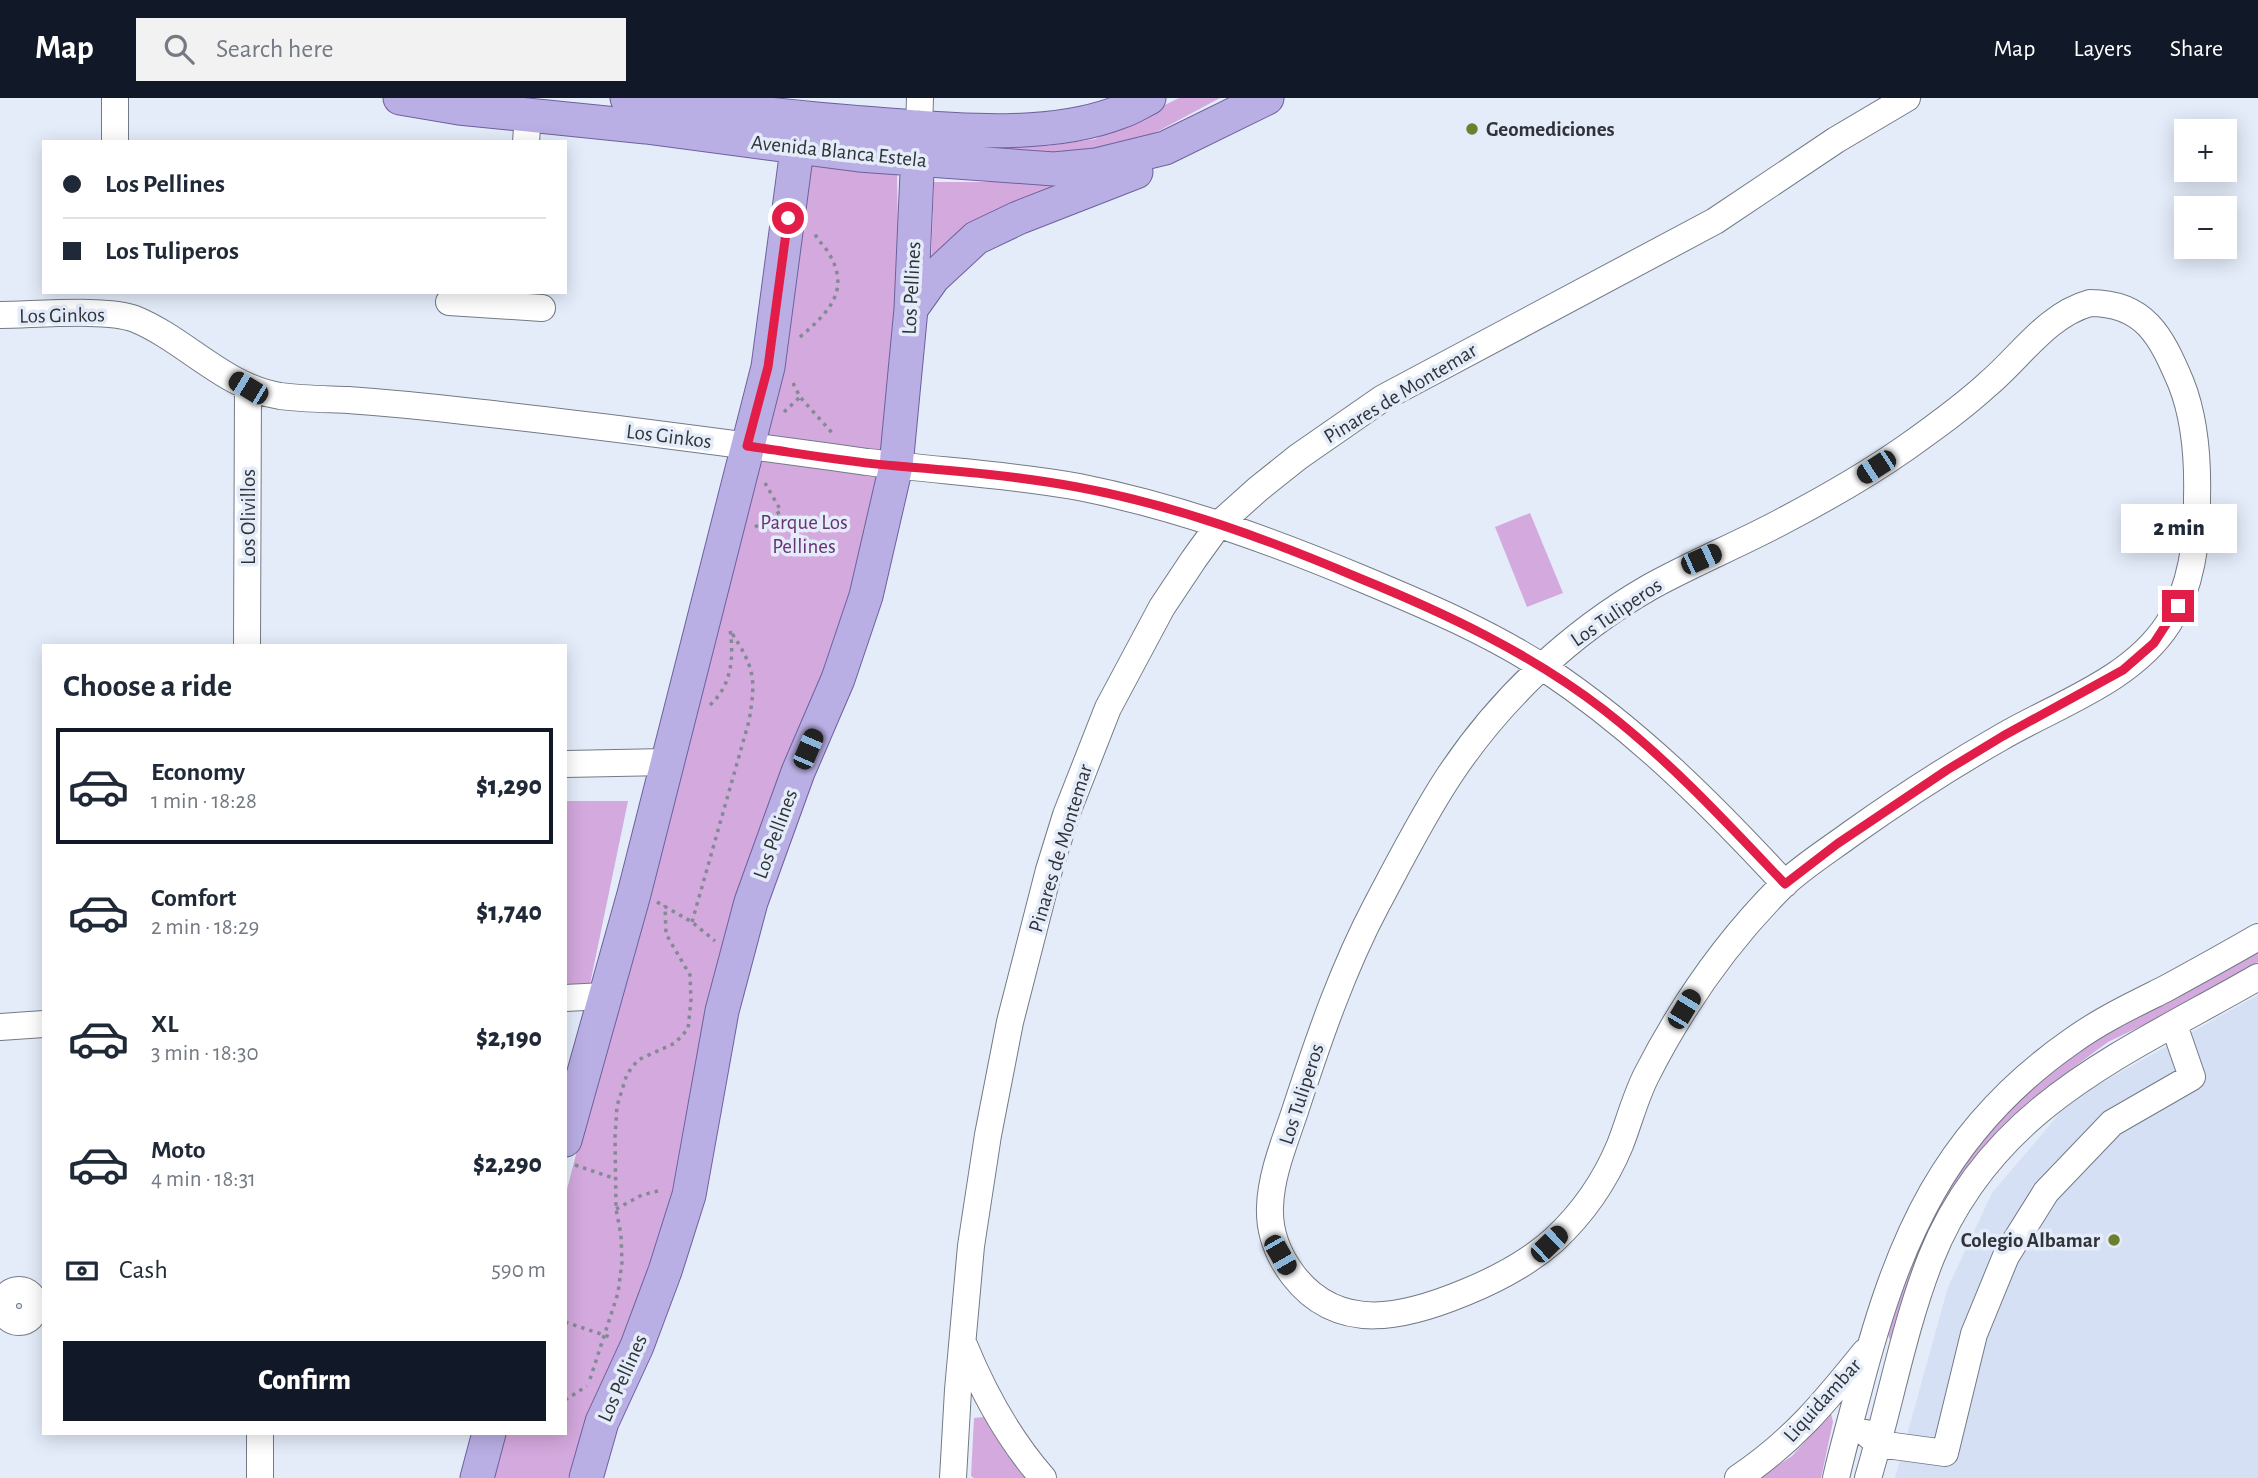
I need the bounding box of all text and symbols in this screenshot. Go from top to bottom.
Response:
search box [136,18,626,81]
icon: search [160,30,198,68]
text: Map [35,32,94,65]
text: Search here [216,36,334,62]
text: Map [1993,37,2035,61]
text: Layers [2073,37,2132,61]
text: Share [2170,37,2223,61]
place label: Geomediciones [1486,119,1615,140]
map controls [2174,119,2237,259]
button: + [2174,119,2237,182]
marker: Geomediciones [1464,121,1480,137]
street label: Avenida Blanca Estela [750,132,928,171]
text: Los Pellines [105,171,225,197]
button: − [2174,196,2237,259]
route start [772,202,804,234]
text: Los Tuliperos [105,238,239,264]
street label: Los Pellines [899,241,924,335]
street label: Los Ginkos [19,304,105,327]
street label: Pinares de Montemar [1320,339,1481,447]
car [225,368,272,408]
street label: Los Ginkos [625,421,713,452]
car [1853,447,1900,487]
street label: Los Olivillos [238,469,259,565]
callout: 2 min [2120,504,2236,554]
park label: Parque Los Pellines [760,512,848,557]
text: 2 min [2153,517,2205,540]
car [1678,541,1725,577]
street label: Los Tuliperos [1567,574,1666,650]
route end [2162,590,2194,622]
text: Choose a ride [63,670,232,702]
car [791,726,826,772]
icon: car [67,755,130,818]
text: Economy [151,759,245,785]
street label: Pinares de Montemar [1025,762,1096,935]
text: $1,290 [476,773,542,799]
street label: Los Pellines [750,787,801,882]
text: 1 min · 18:28 [151,790,257,813]
icon: car [67,881,130,944]
text: Comfort [151,885,236,911]
text: $1,740 [476,899,542,925]
text: 2 min · 18:29 [151,916,259,939]
car [1665,986,1704,1032]
icon: car [67,1007,130,1070]
text: XL [151,1011,178,1037]
text: $2,190 [476,1025,542,1051]
street label: Los Tuliperos [1275,1041,1328,1147]
text: 3 min · 18:30 [151,1042,259,1065]
icon: car [67,1133,130,1196]
text: Moto [151,1137,206,1163]
text: $2,290 [473,1151,542,1177]
text: 4 min · 18:31 [151,1168,256,1191]
car [1527,1222,1572,1266]
place label: Colegio Albamar [1961,1230,2101,1251]
car [1261,1232,1300,1278]
marker: Colegio Albamar [2106,1232,2122,1248]
icon: cash [63,1252,101,1290]
text: Cash [119,1257,168,1283]
text: 590 m [491,1259,546,1282]
street label: Los Pellines [594,1331,651,1425]
button: Confirm [63,1341,546,1421]
street label: Liquidambar [1780,1354,1865,1446]

